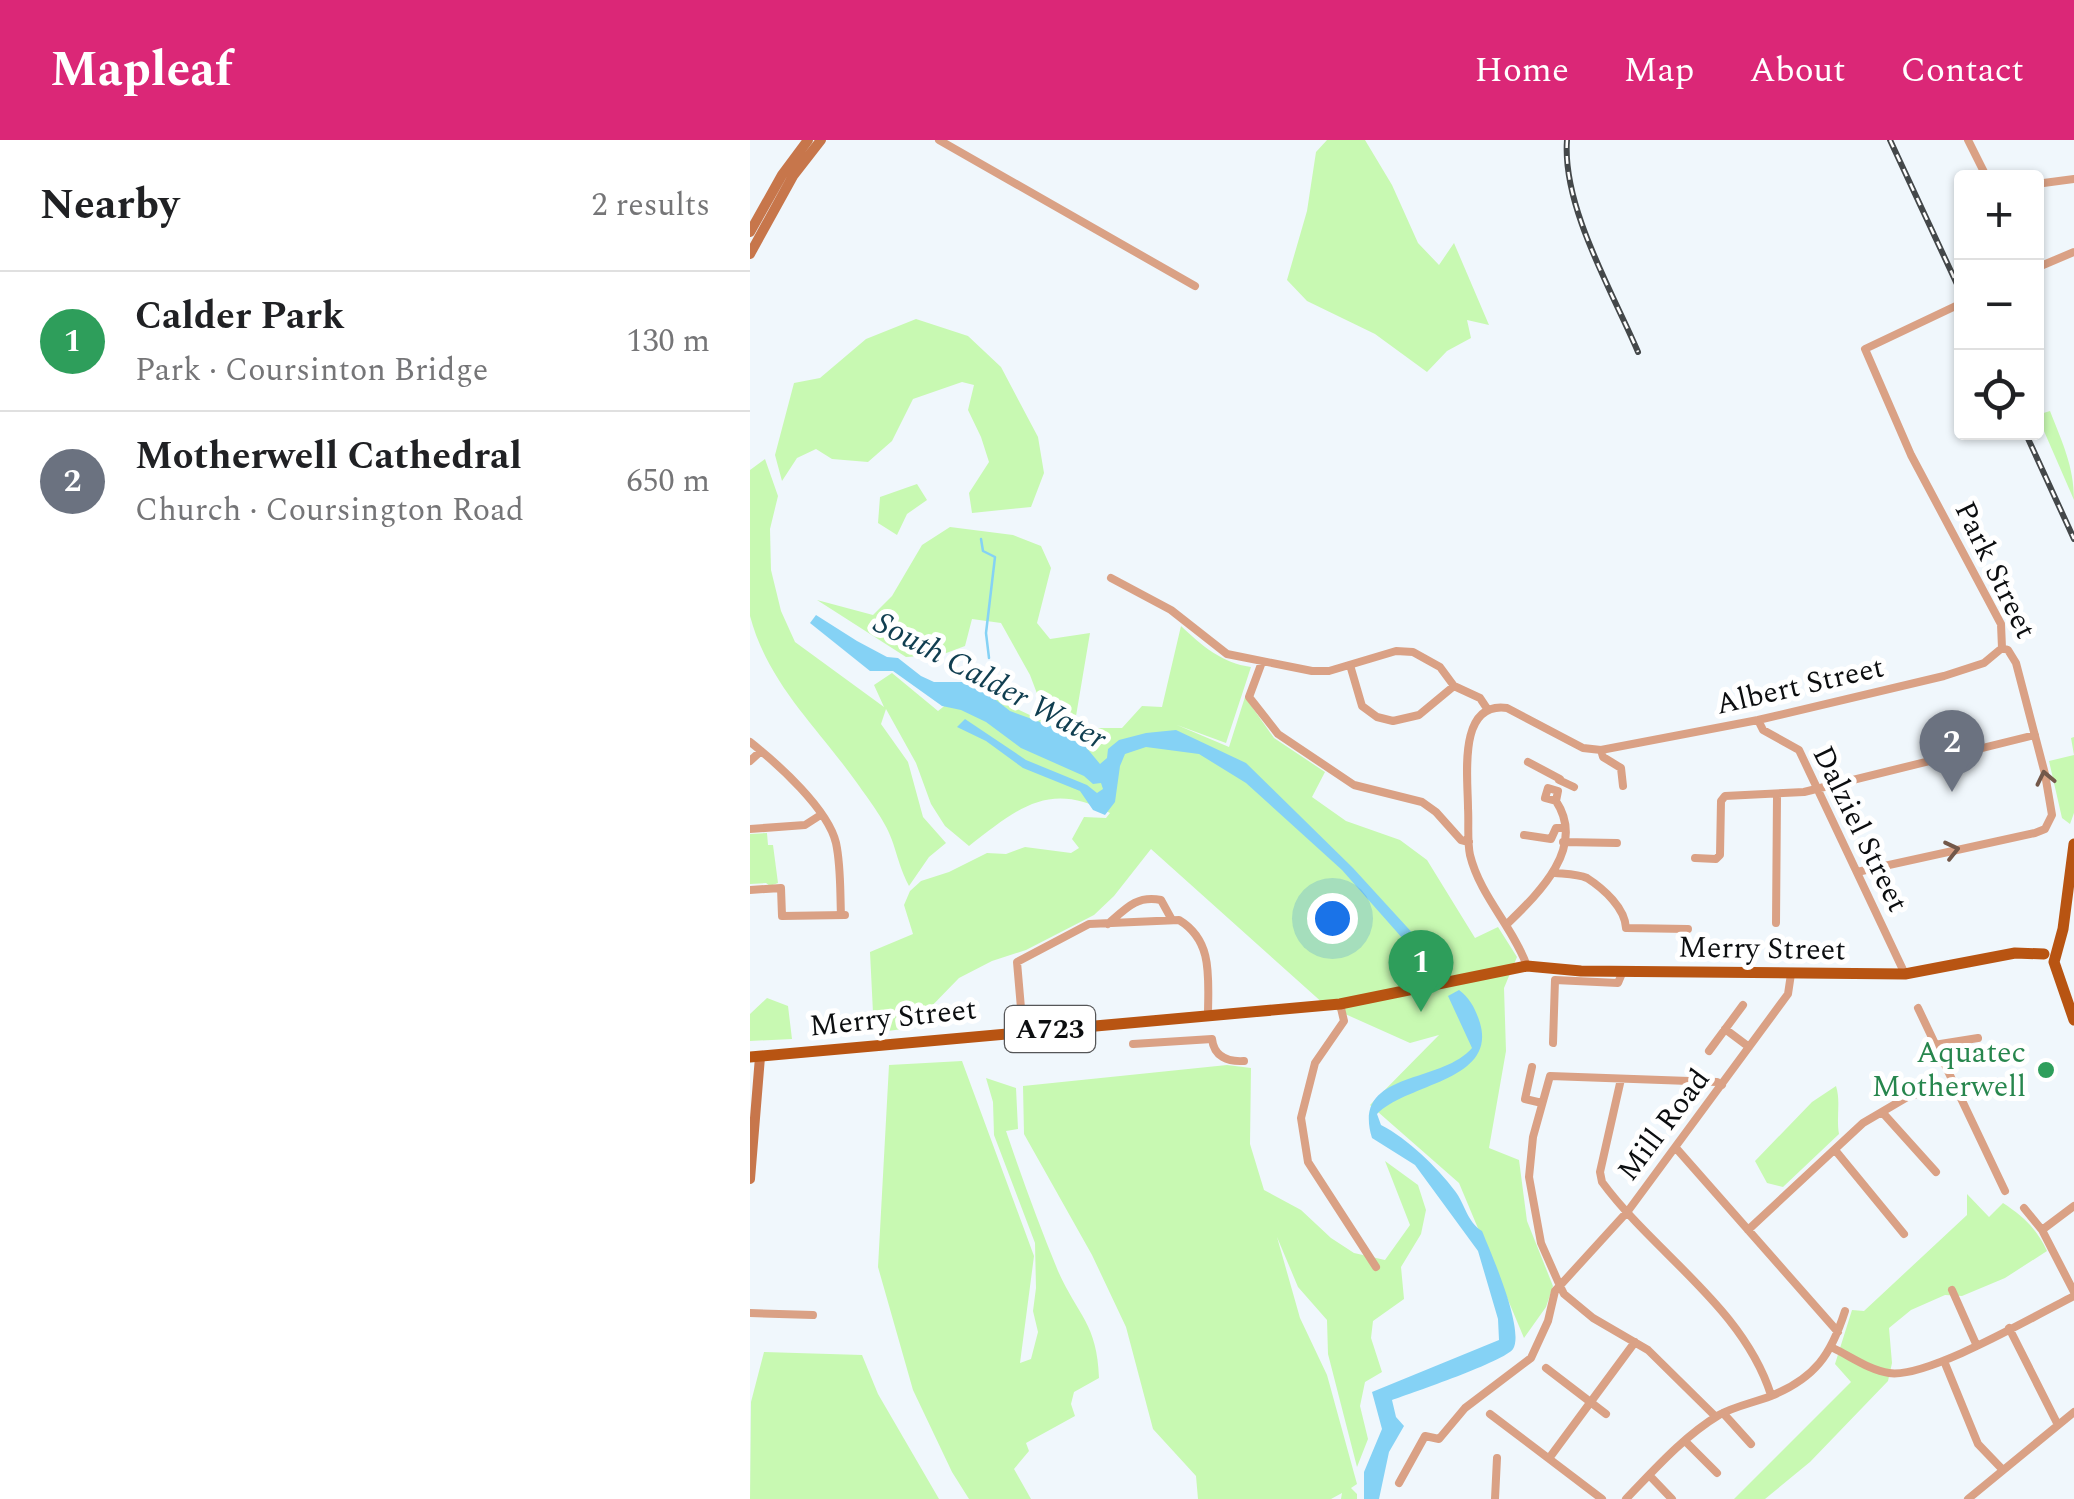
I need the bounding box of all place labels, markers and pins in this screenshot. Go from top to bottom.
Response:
pin: 2 [1920,710,1984,792]
pin: 1 [1388,930,1454,1012]
place label: Aquatec Motherwell [1872,1030,2026,1110]
marker: Aquatec Motherwell [2035,1059,2057,1081]

